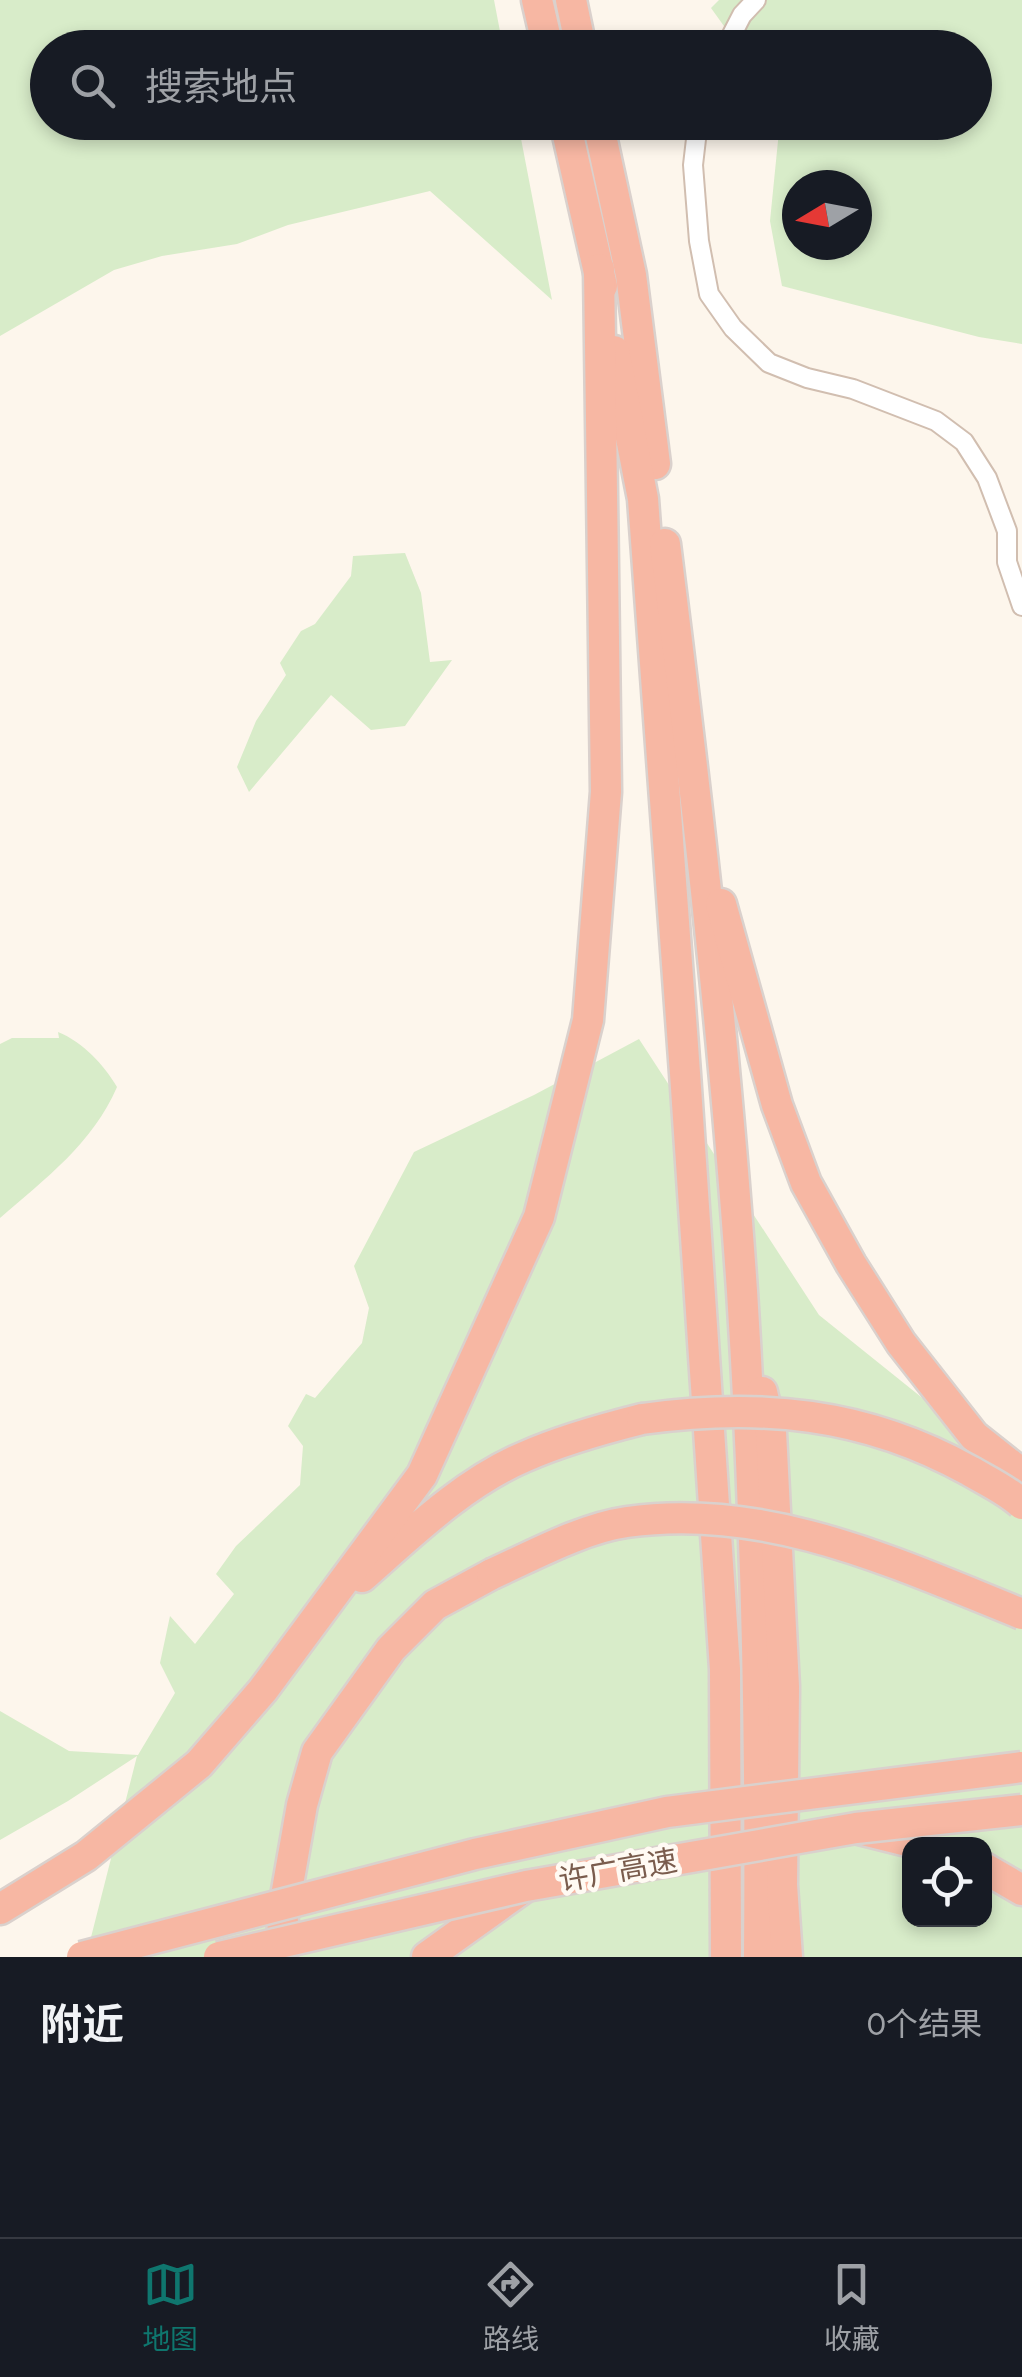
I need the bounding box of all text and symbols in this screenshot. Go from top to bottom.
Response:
search box [30,30,992,140]
icon: search [65,58,120,113]
text: 搜索地点 [145,59,297,114]
north arrow [782,170,872,260]
map controls [902,1837,992,1927]
button: locate [902,1837,992,1927]
street label: 许广高速 [555,1838,681,1902]
text: 附近 [40,1994,124,2055]
text: 0个结果 [867,2001,982,2047]
tab: 地图 [142,2257,198,2360]
tab: 路线 [483,2257,539,2360]
tab: 收藏 [824,2257,880,2360]

